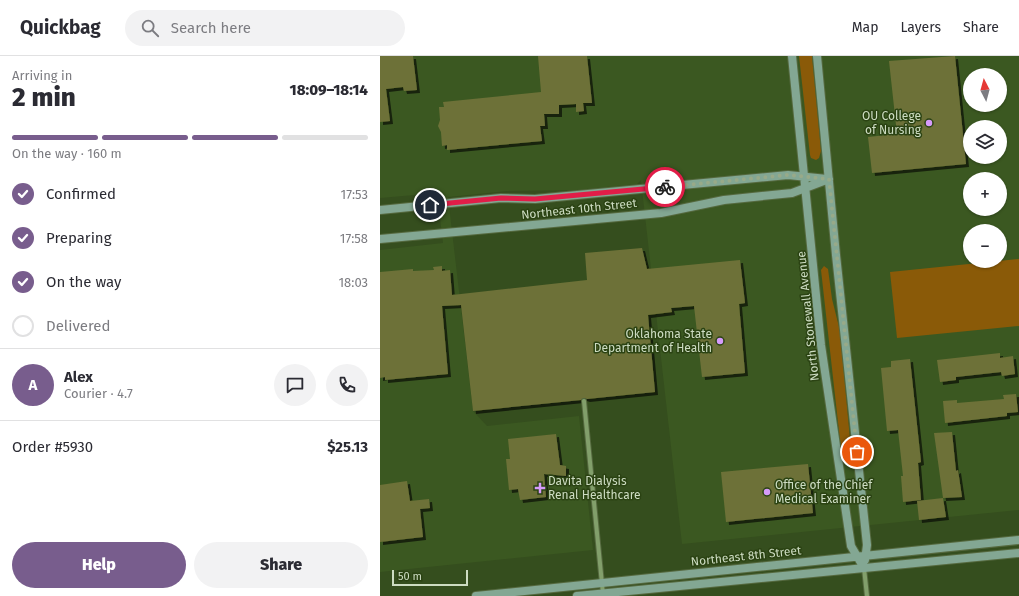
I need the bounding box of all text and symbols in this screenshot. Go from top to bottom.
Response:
search box [125,10,405,46]
text: Quickbag [20,16,101,39]
icon: search [139,17,161,39]
text: Search here [171,19,251,37]
text: Map [852,19,878,36]
text: Layers [900,19,941,36]
text: Share [963,19,999,36]
text: Arriving in [12,68,72,83]
north arrow [963,68,1007,112]
map controls [963,68,1007,268]
text: 18:09–18:14 [290,81,368,99]
text: 2 min [12,82,76,113]
place label: OU College of Nursing [862,109,922,137]
marker: OU College of Nursing [924,118,934,128]
button: layers [963,120,1007,164]
text: On the way · 160 m [12,146,122,161]
courier [645,167,685,207]
button: + [963,172,1007,216]
icon: bike [654,176,676,198]
icon: check [12,183,34,205]
text: Confirmed [46,185,116,203]
text: 17:53 [341,187,368,202]
pin [413,188,447,222]
icon: home [419,194,441,216]
street label: Northeast 10th Street [521,196,638,222]
button: − [963,224,1007,268]
icon: check [12,227,34,249]
text: Preparing [46,229,111,247]
text: 17:58 [340,231,368,246]
street label: North Stonewall Avenue [794,250,822,382]
icon: check [12,271,34,293]
text: On the way [46,273,121,291]
text: 18:03 [338,275,368,290]
text: Delivered [46,317,110,335]
place label: Oklahoma State Department of Health [594,327,712,355]
marker: Oklahoma State Department of Health [715,336,725,346]
button: chat [274,364,316,406]
button: phone [326,364,368,406]
text: Alex [64,368,93,386]
text: A [29,376,37,394]
text: Courier · 4.7 [64,386,133,401]
pin [840,435,874,469]
text: Order #5930 [12,438,93,456]
text: $25.13 [327,438,368,456]
icon: bag [846,441,868,463]
place label: Davita Dialysis Renal Healthcare [548,474,641,502]
place label: Office of the Chief Medical Examiner [775,478,873,506]
marker: Davita Dialysis Renal Healthcare [535,483,545,493]
marker: Office of the Chief Medical Examiner [762,487,772,497]
button: Help [12,542,186,588]
button: Share [194,542,368,588]
street label: Northeast 8th Street [690,543,803,569]
scale bar [392,568,468,587]
text: 50 m [398,570,422,583]

